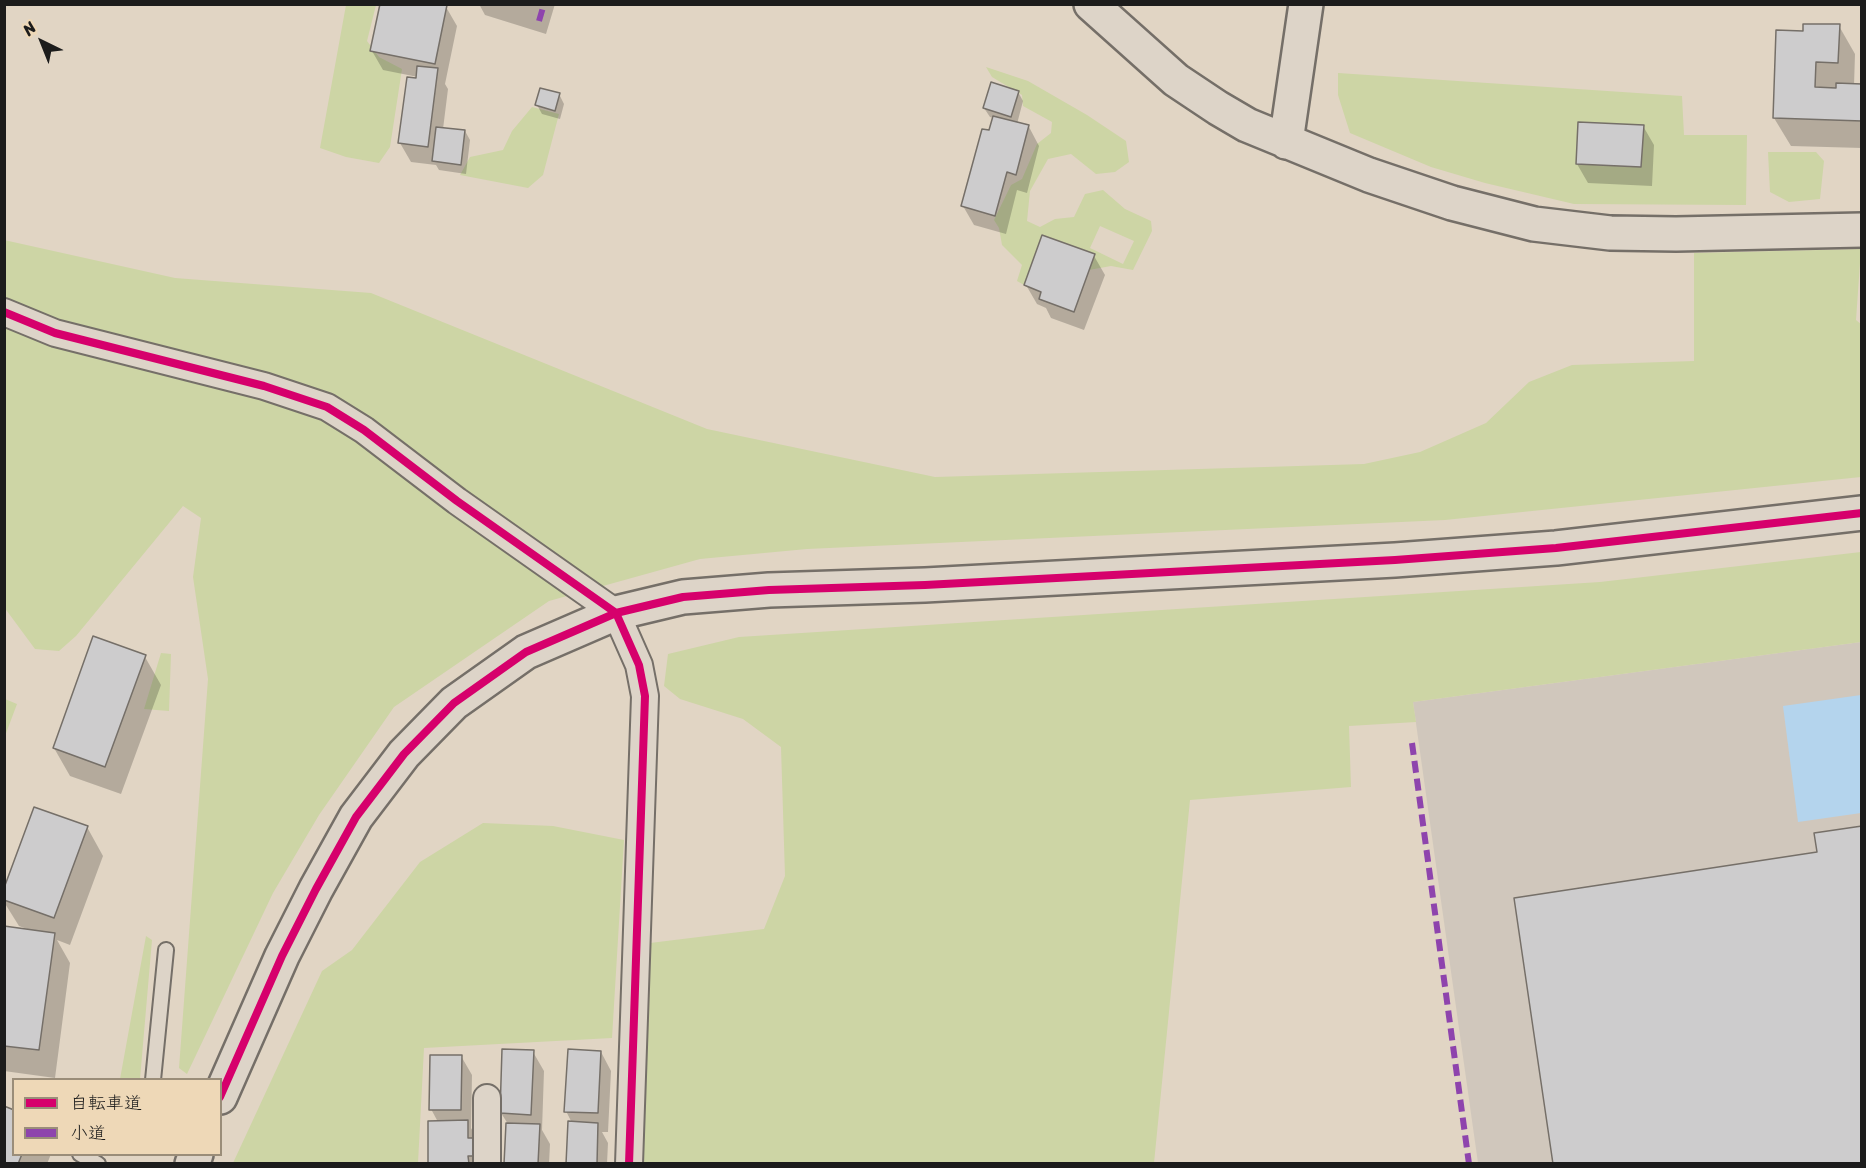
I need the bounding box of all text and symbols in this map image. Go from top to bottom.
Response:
north arrow [12,12,72,72]
text: N [15,14,43,43]
legend [12,1078,222,1156]
text: 自転車道 [70,1087,142,1119]
text: 小道 [70,1117,106,1149]

